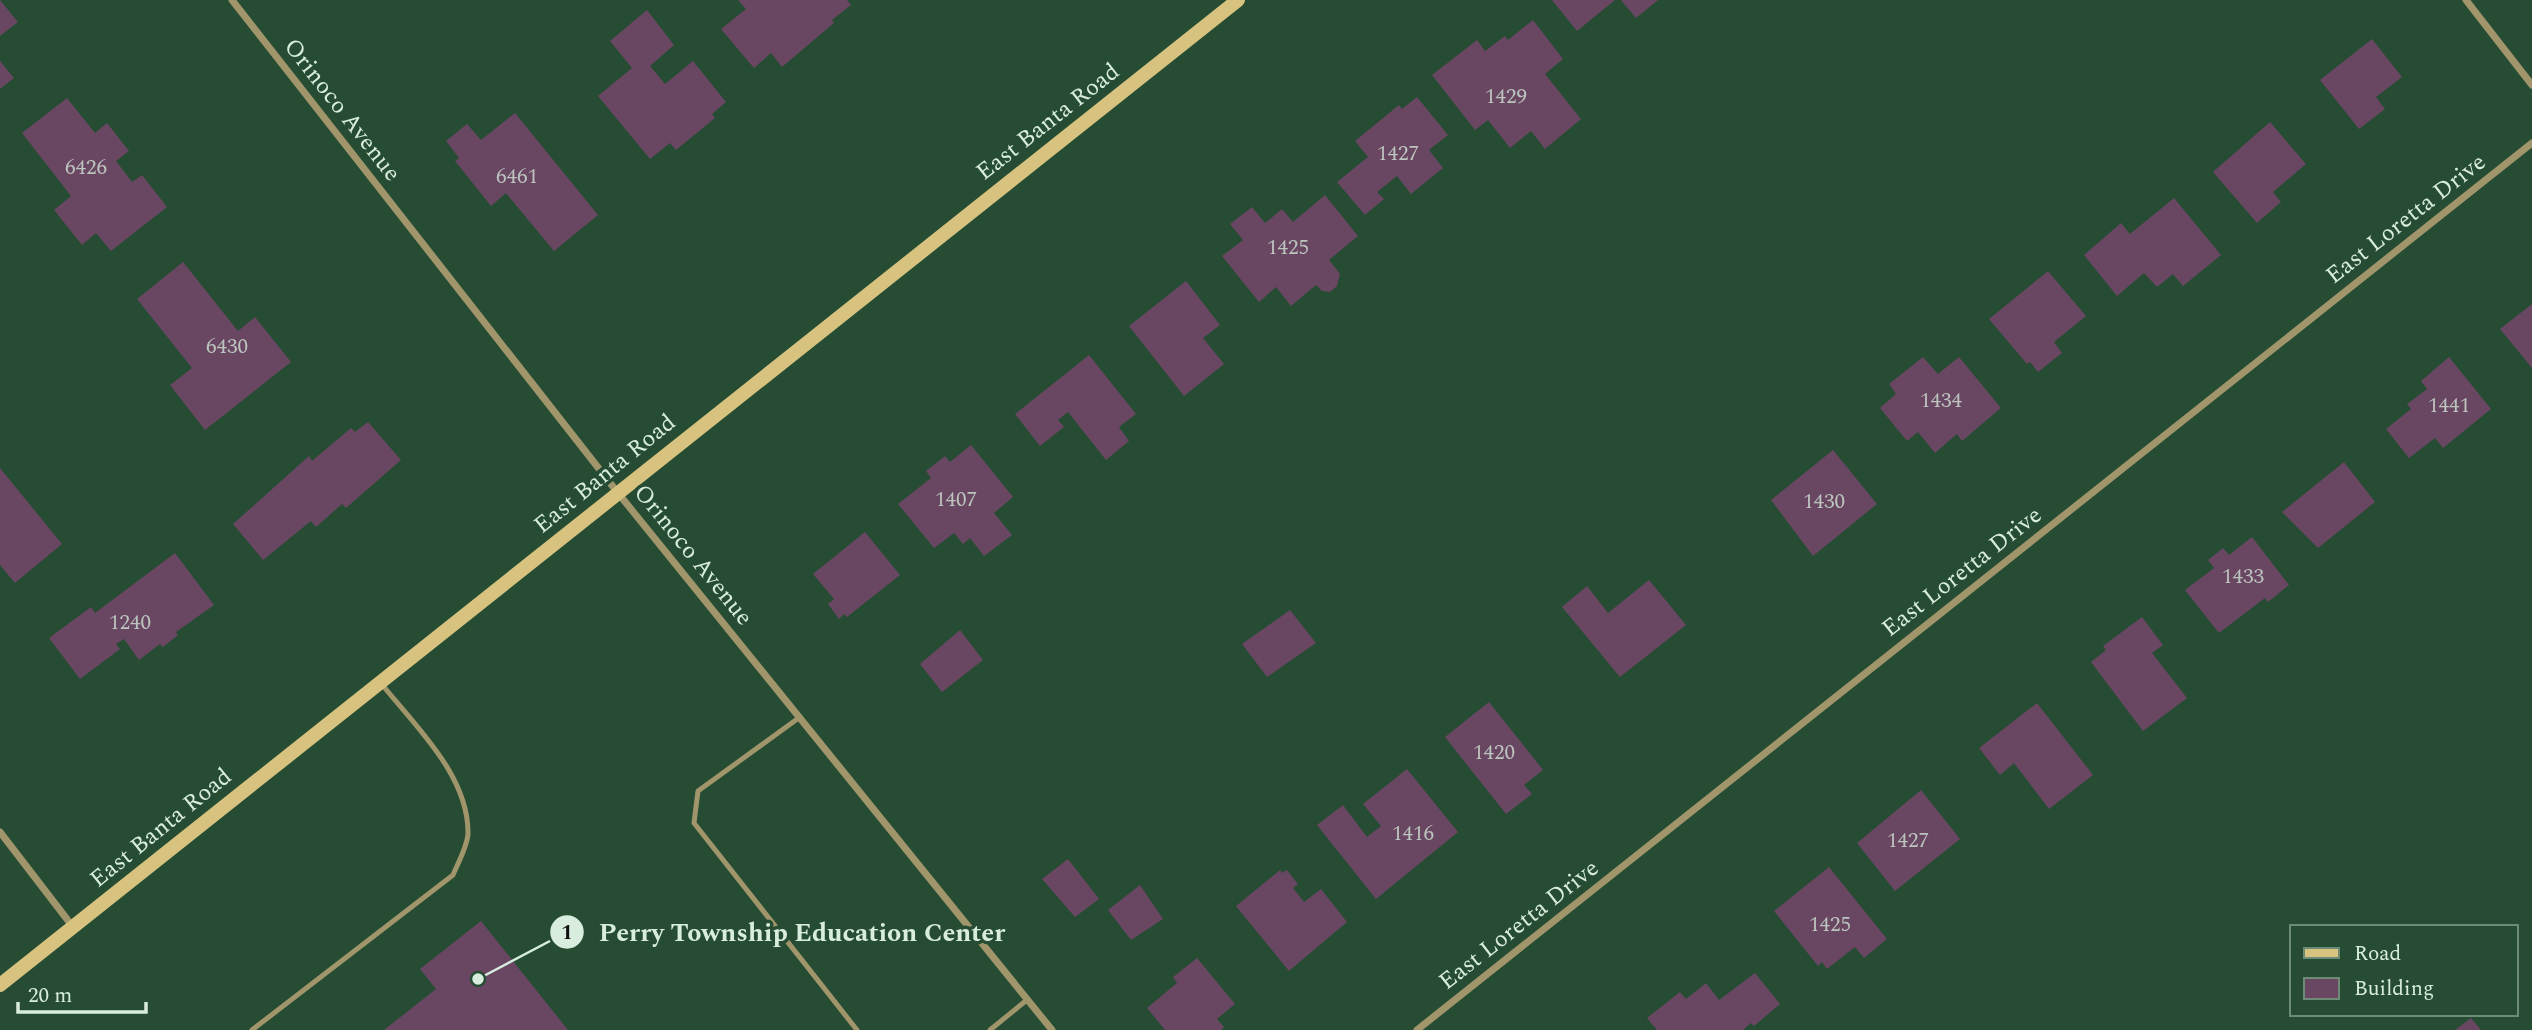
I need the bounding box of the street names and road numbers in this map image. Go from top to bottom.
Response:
street label: Orinoco Avenue [275,31,409,189]
street label: East Banta Road [968,54,1128,190]
street label: East Loretta Drive [2318,145,2494,293]
street label: East Banta Road [526,405,684,543]
street label: Orinoco Avenue [625,476,761,634]
street label: East Loretta Drive [1874,498,2050,646]
street label: East Banta Road [82,759,240,897]
street label: East Loretta Drive [1431,851,1607,999]

